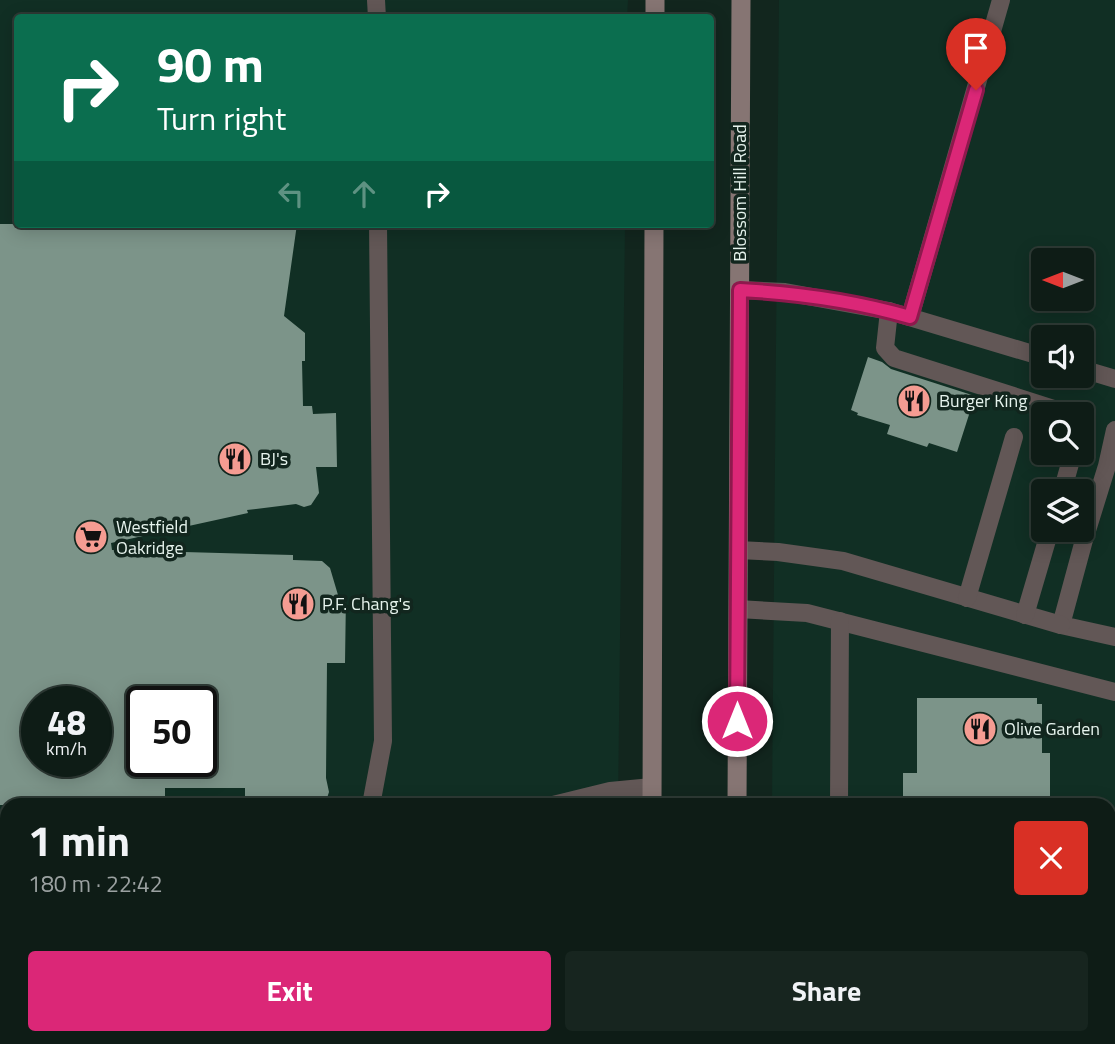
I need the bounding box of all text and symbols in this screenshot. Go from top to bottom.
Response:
pin [946,18,1006,90]
text: 90 m [157,26,264,101]
icon: arrive [957,29,995,67]
icon: right [42,42,133,133]
text: Turn right [157,94,286,142]
street label: Blossom Hill Road [726,124,753,262]
icon: left [272,175,310,213]
icon: ahead [345,175,383,213]
icon: right [418,175,456,213]
north arrow [1031,248,1094,312]
map controls [1031,248,1094,542]
button: sound [1031,325,1094,388]
restaurant icon: Burger King [895,382,933,420]
place label: Burger King [939,387,1027,414]
button: search [1031,402,1094,465]
restaurant icon: BJ's [216,440,254,478]
place label: BJ's [260,445,288,472]
button: layers [1031,479,1094,542]
place label: Westfield Oakridge [116,513,188,561]
supermarket icon: Westfield Oakridge [72,518,110,556]
restaurant icon: P.F. Chang's [279,585,317,623]
place label: P.F. Chang's [322,590,411,617]
position arrow [700,684,774,758]
speed limit sign: 50 [126,686,217,777]
text: 48 [47,695,86,749]
restaurant icon: Olive Garden [961,710,999,748]
place label: Olive Garden [1004,715,1100,742]
text: km/h [46,735,87,762]
text: 1 min [28,808,130,872]
button: close [1014,821,1088,895]
text: 180 m · 22:42 [28,866,163,901]
button: Exit [28,951,551,1031]
button: Share [565,951,1088,1031]

